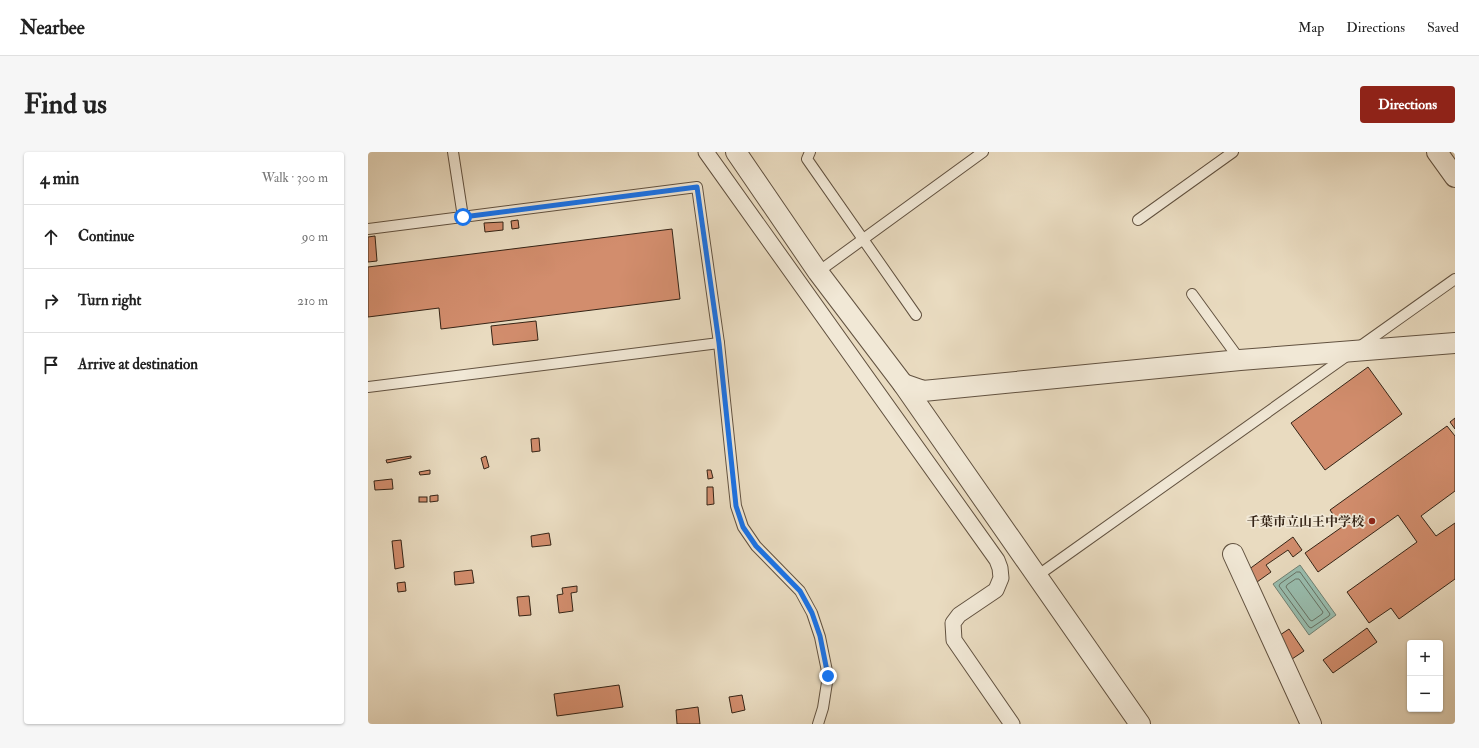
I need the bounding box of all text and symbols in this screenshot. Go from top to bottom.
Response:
text: Nearbee [20,16,85,40]
text: Map [1298,19,1324,36]
text: Directions [1346,19,1405,36]
text: Saved [1427,19,1459,36]
button: Directions [1360,86,1455,123]
text: Find us [24,87,107,122]
text: 4 min [40,168,79,189]
text: Walk · 300 m [262,170,328,186]
route start [454,208,472,226]
icon: ahead [40,226,62,248]
text: Continue [78,227,134,246]
text: 90 m [302,229,328,245]
icon: right [40,290,62,312]
text: Turn right [78,291,141,310]
text: 210 m [297,293,328,309]
icon: arrive [40,354,62,376]
text: Arrive at destination [78,355,198,374]
place label: 千葉市立山王中学校 [1247,514,1365,530]
marker: 千葉市立山王中学校 [1367,516,1377,526]
map controls [1407,640,1443,712]
button: + [1407,640,1443,676]
route end [819,667,837,685]
button: − [1407,676,1443,712]

